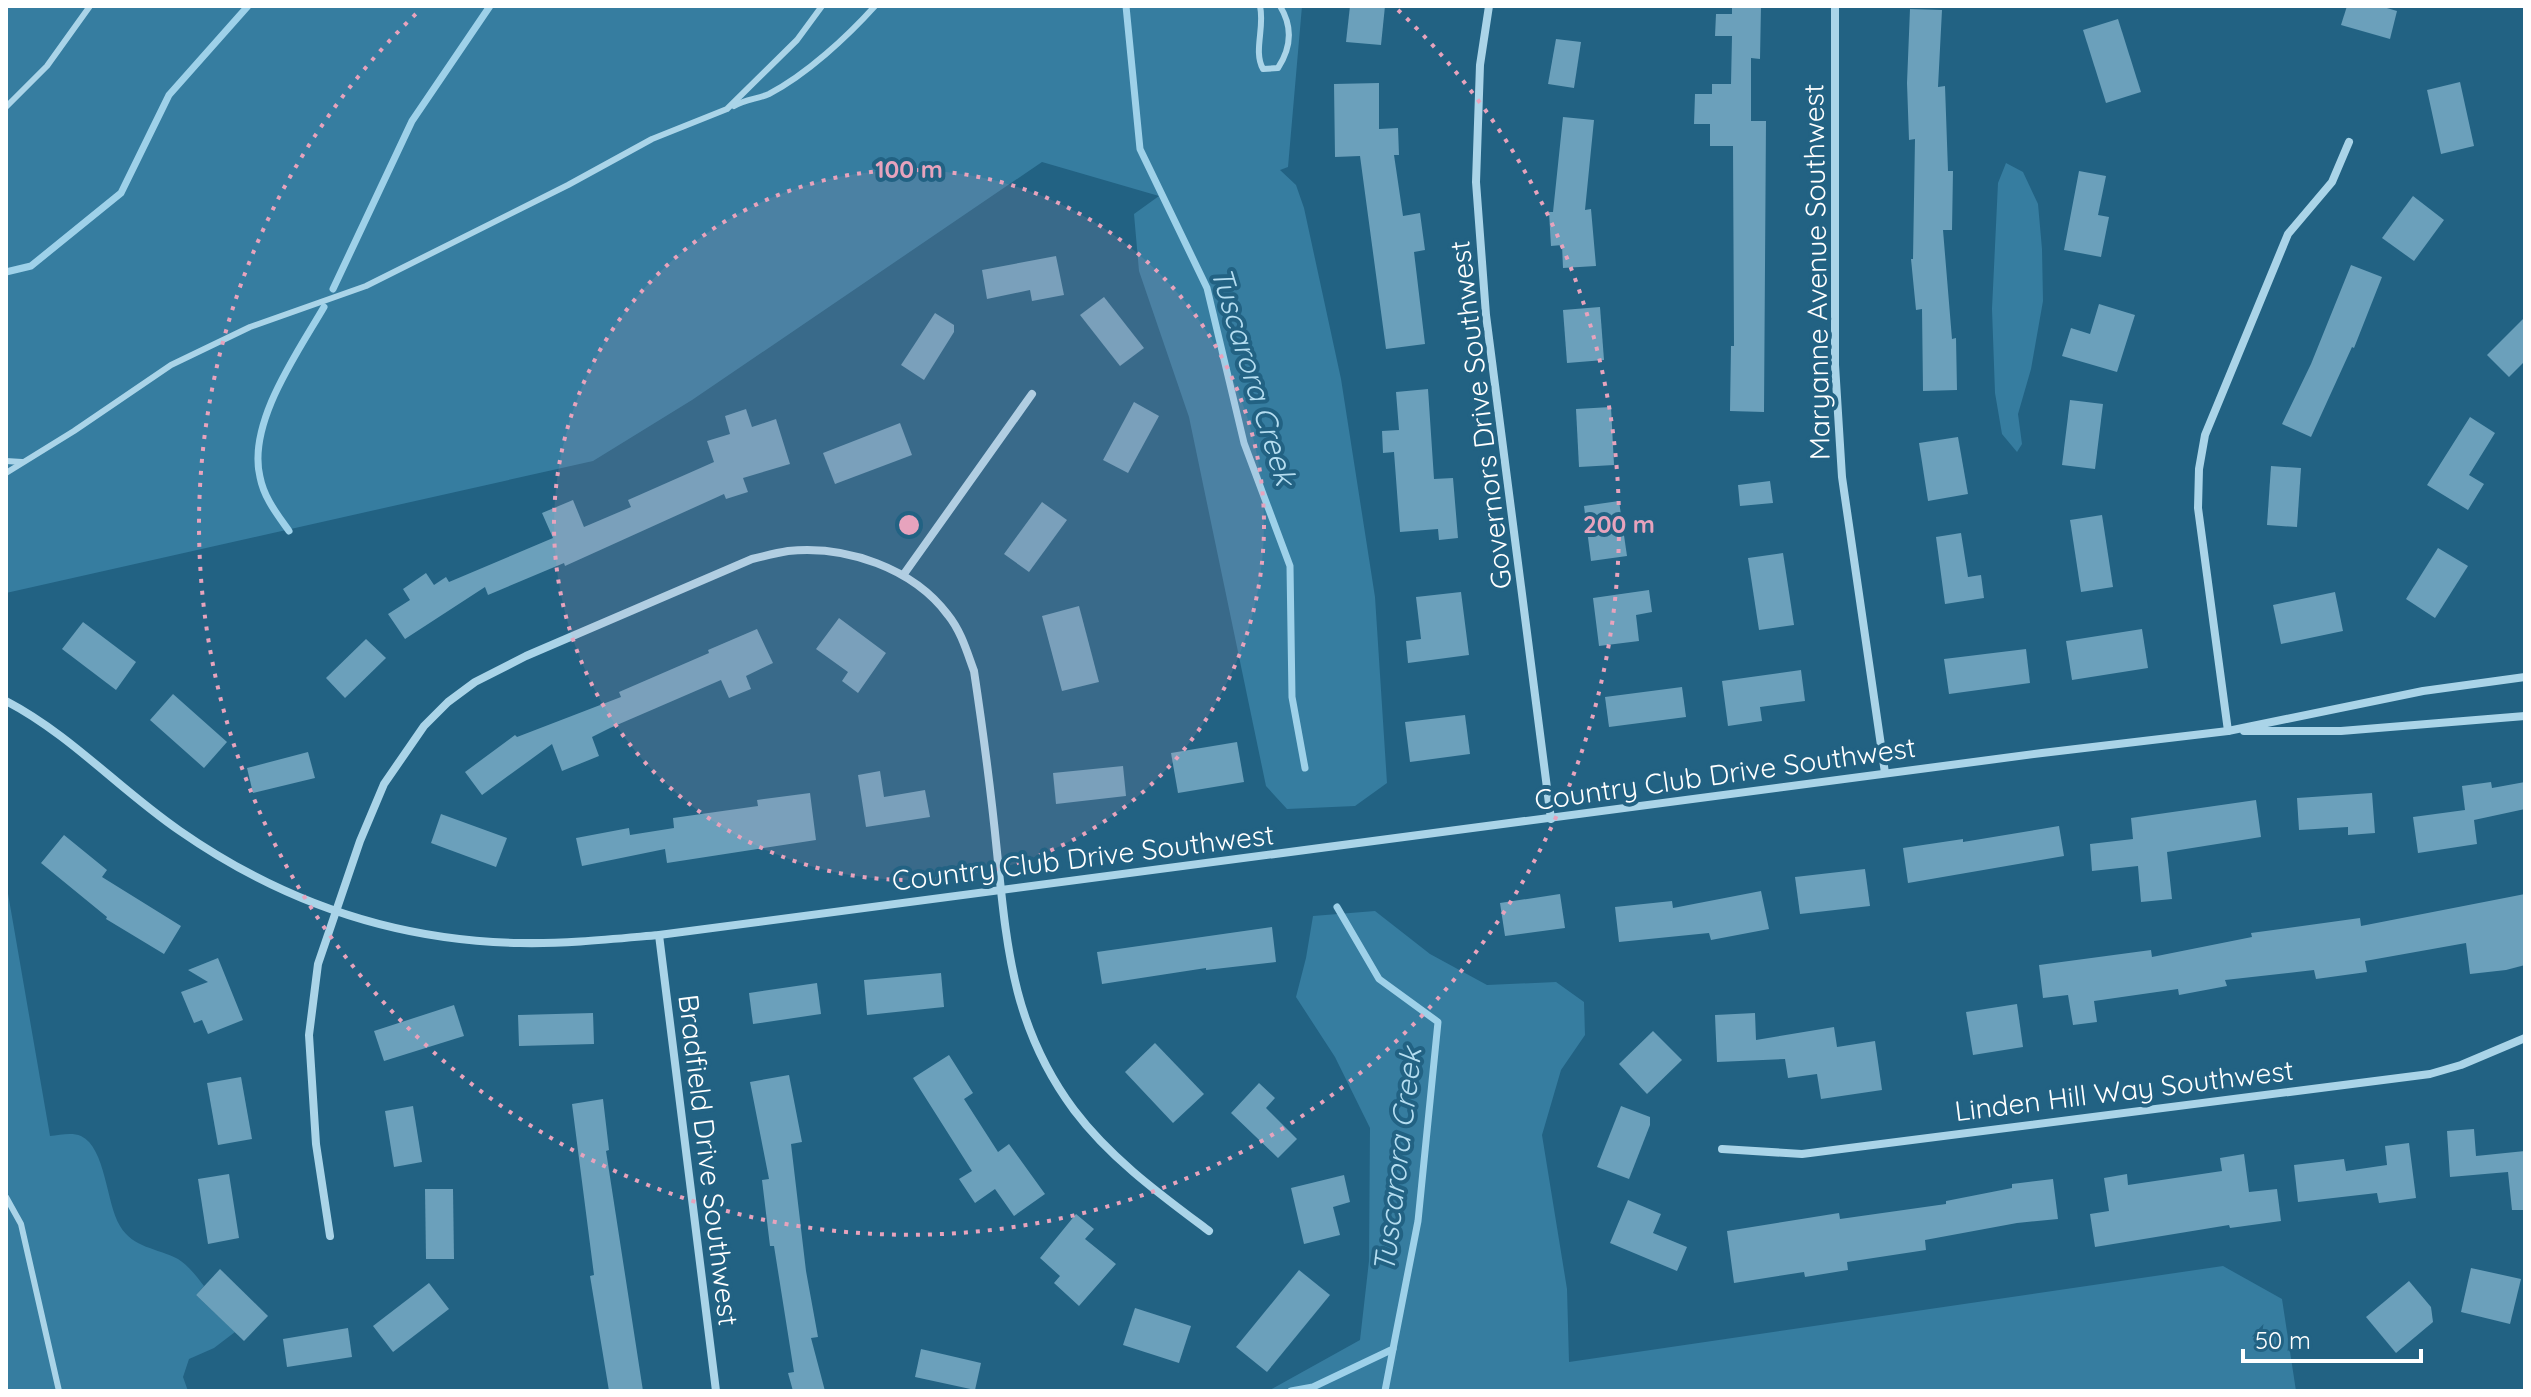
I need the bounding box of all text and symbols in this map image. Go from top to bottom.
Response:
street label: Maryanne Avenue Southwest [1795,83,1837,461]
text: 100 m [875,154,943,184]
street label: Governors Drive Southwest [1441,239,1519,591]
water label: Tuscarora Creek [1203,262,1306,493]
text: 200 m [1583,509,1655,539]
centre of rings [895,511,923,539]
street label: Country Club Drive Southwest [1532,729,1918,817]
street label: Country Club Drive Southwest [890,816,1276,898]
street label: Bradfield Drive Southwest [671,992,747,1328]
water label: Tuscarora Creek [1364,1042,1430,1275]
street label: Linden Hill Way Southwest [1953,1052,2295,1128]
scale bar [2243,1313,2421,1363]
text: 50 m [2255,1325,2311,1355]

